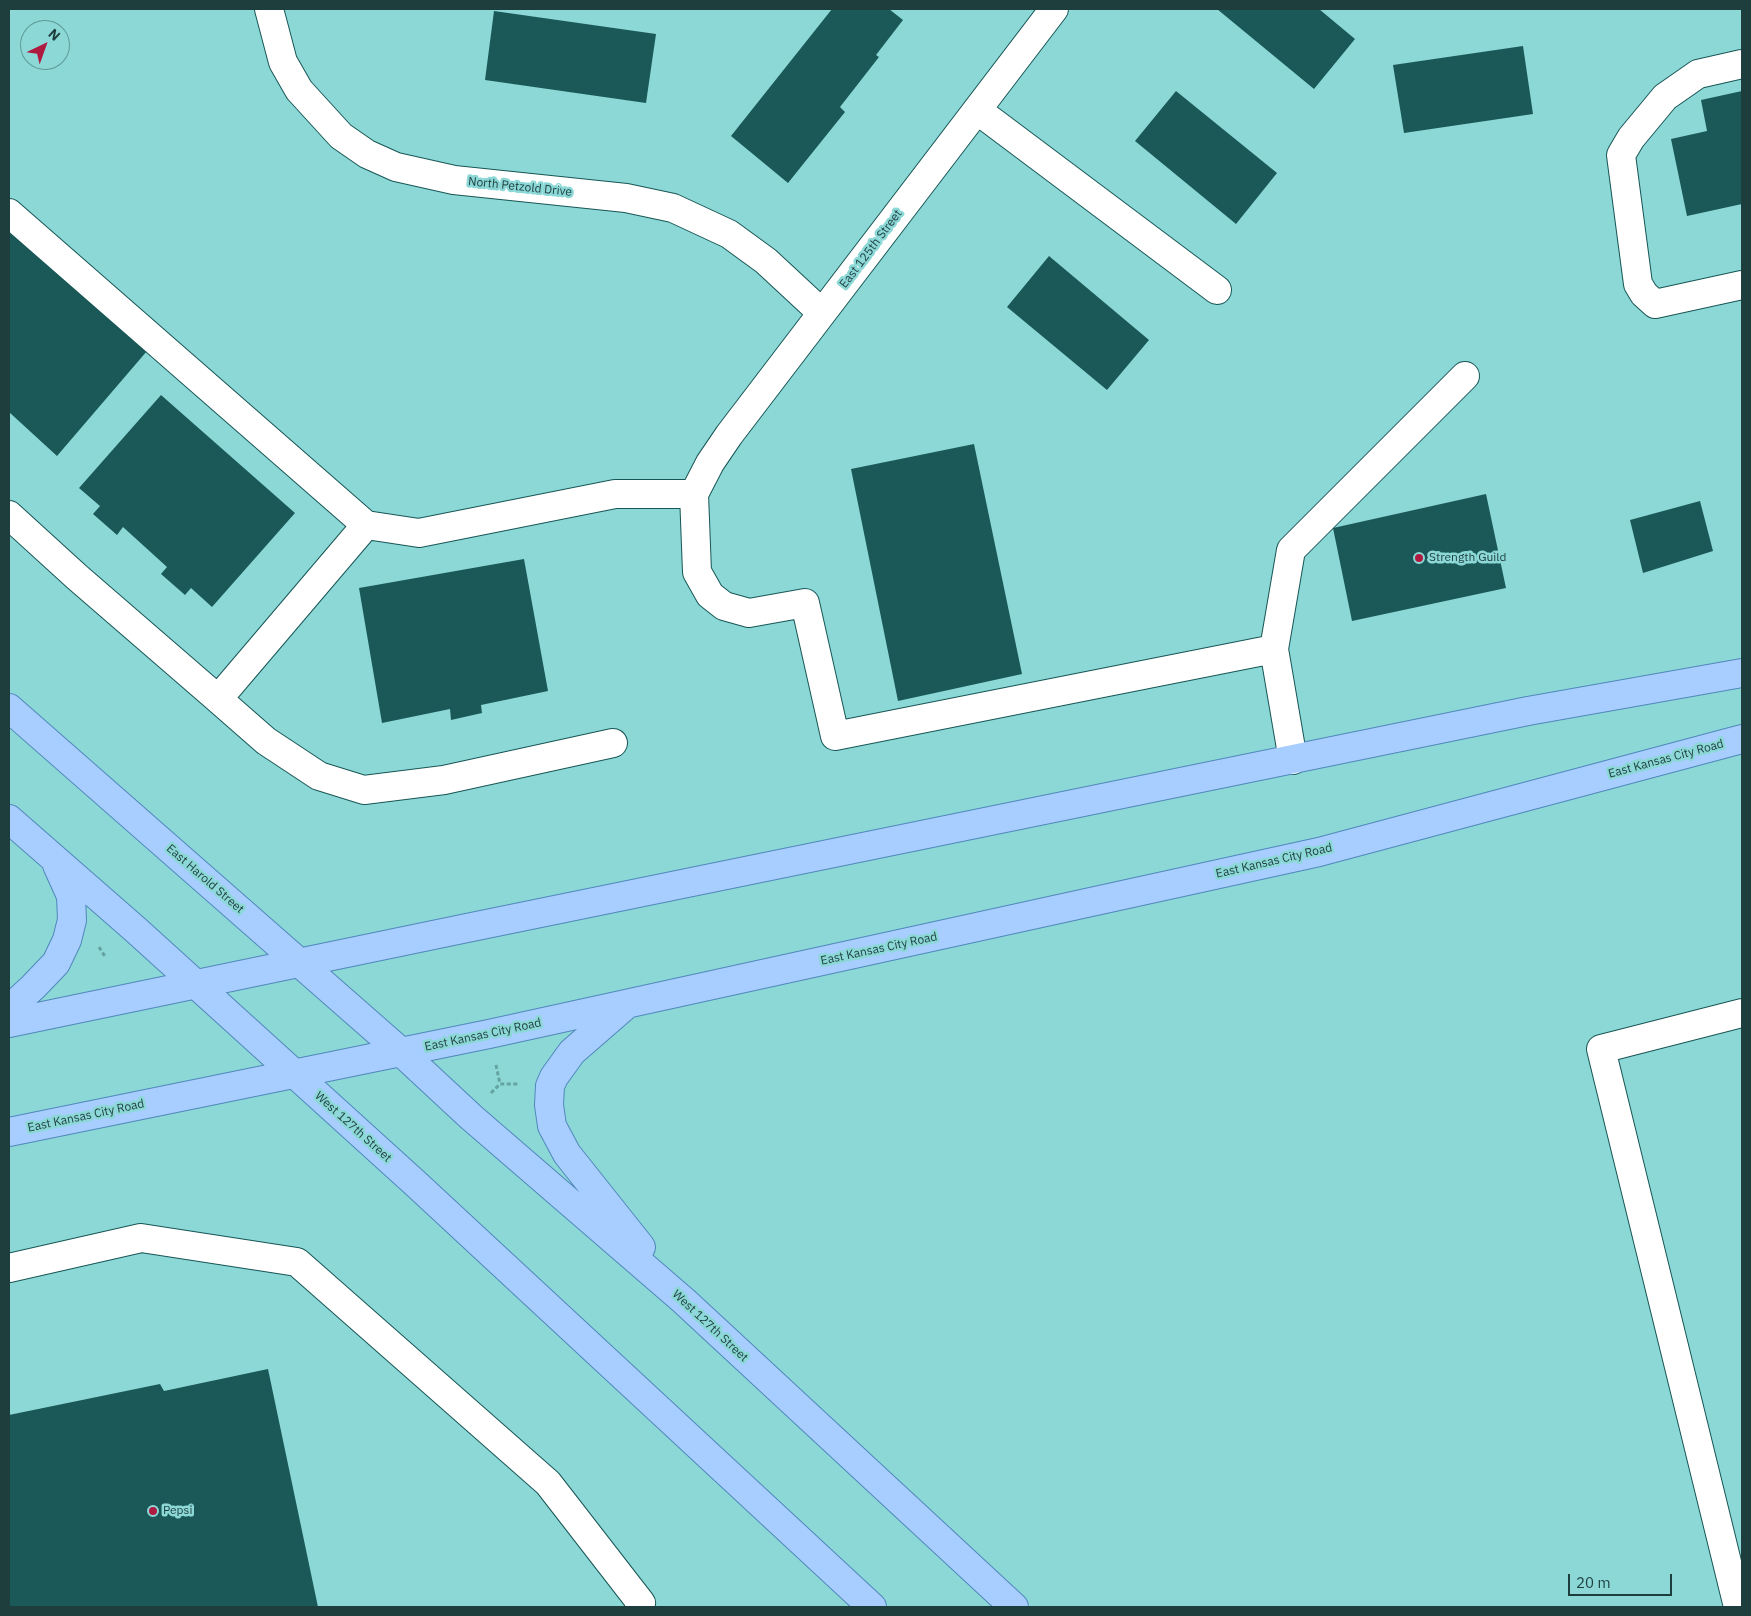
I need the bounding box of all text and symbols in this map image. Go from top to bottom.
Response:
north arrow [20,20,70,70]
text: N [45,25,64,45]
street label: North Petzold Drive [467,174,573,200]
street label: East 125th Street [837,207,905,291]
place label: Strength Guild [1429,551,1507,565]
marker: Strength Guild [1413,552,1425,564]
street label: East Kansas City Road [1607,737,1725,781]
street label: East Harold Street [163,841,247,917]
street label: East Kansas City Road [1214,841,1334,881]
street label: East Kansas City Road [819,930,939,968]
street label: East Kansas City Road [423,1016,543,1054]
street label: West 127th Street [312,1089,394,1165]
street label: East Kansas City Road [26,1097,146,1135]
street label: West 127th Street [669,1287,751,1365]
place label: Pepsi [163,1504,192,1518]
marker: Pepsi [147,1505,159,1517]
scale bar [1571,1564,1675,1596]
text: 20 m [1576,1573,1611,1592]

